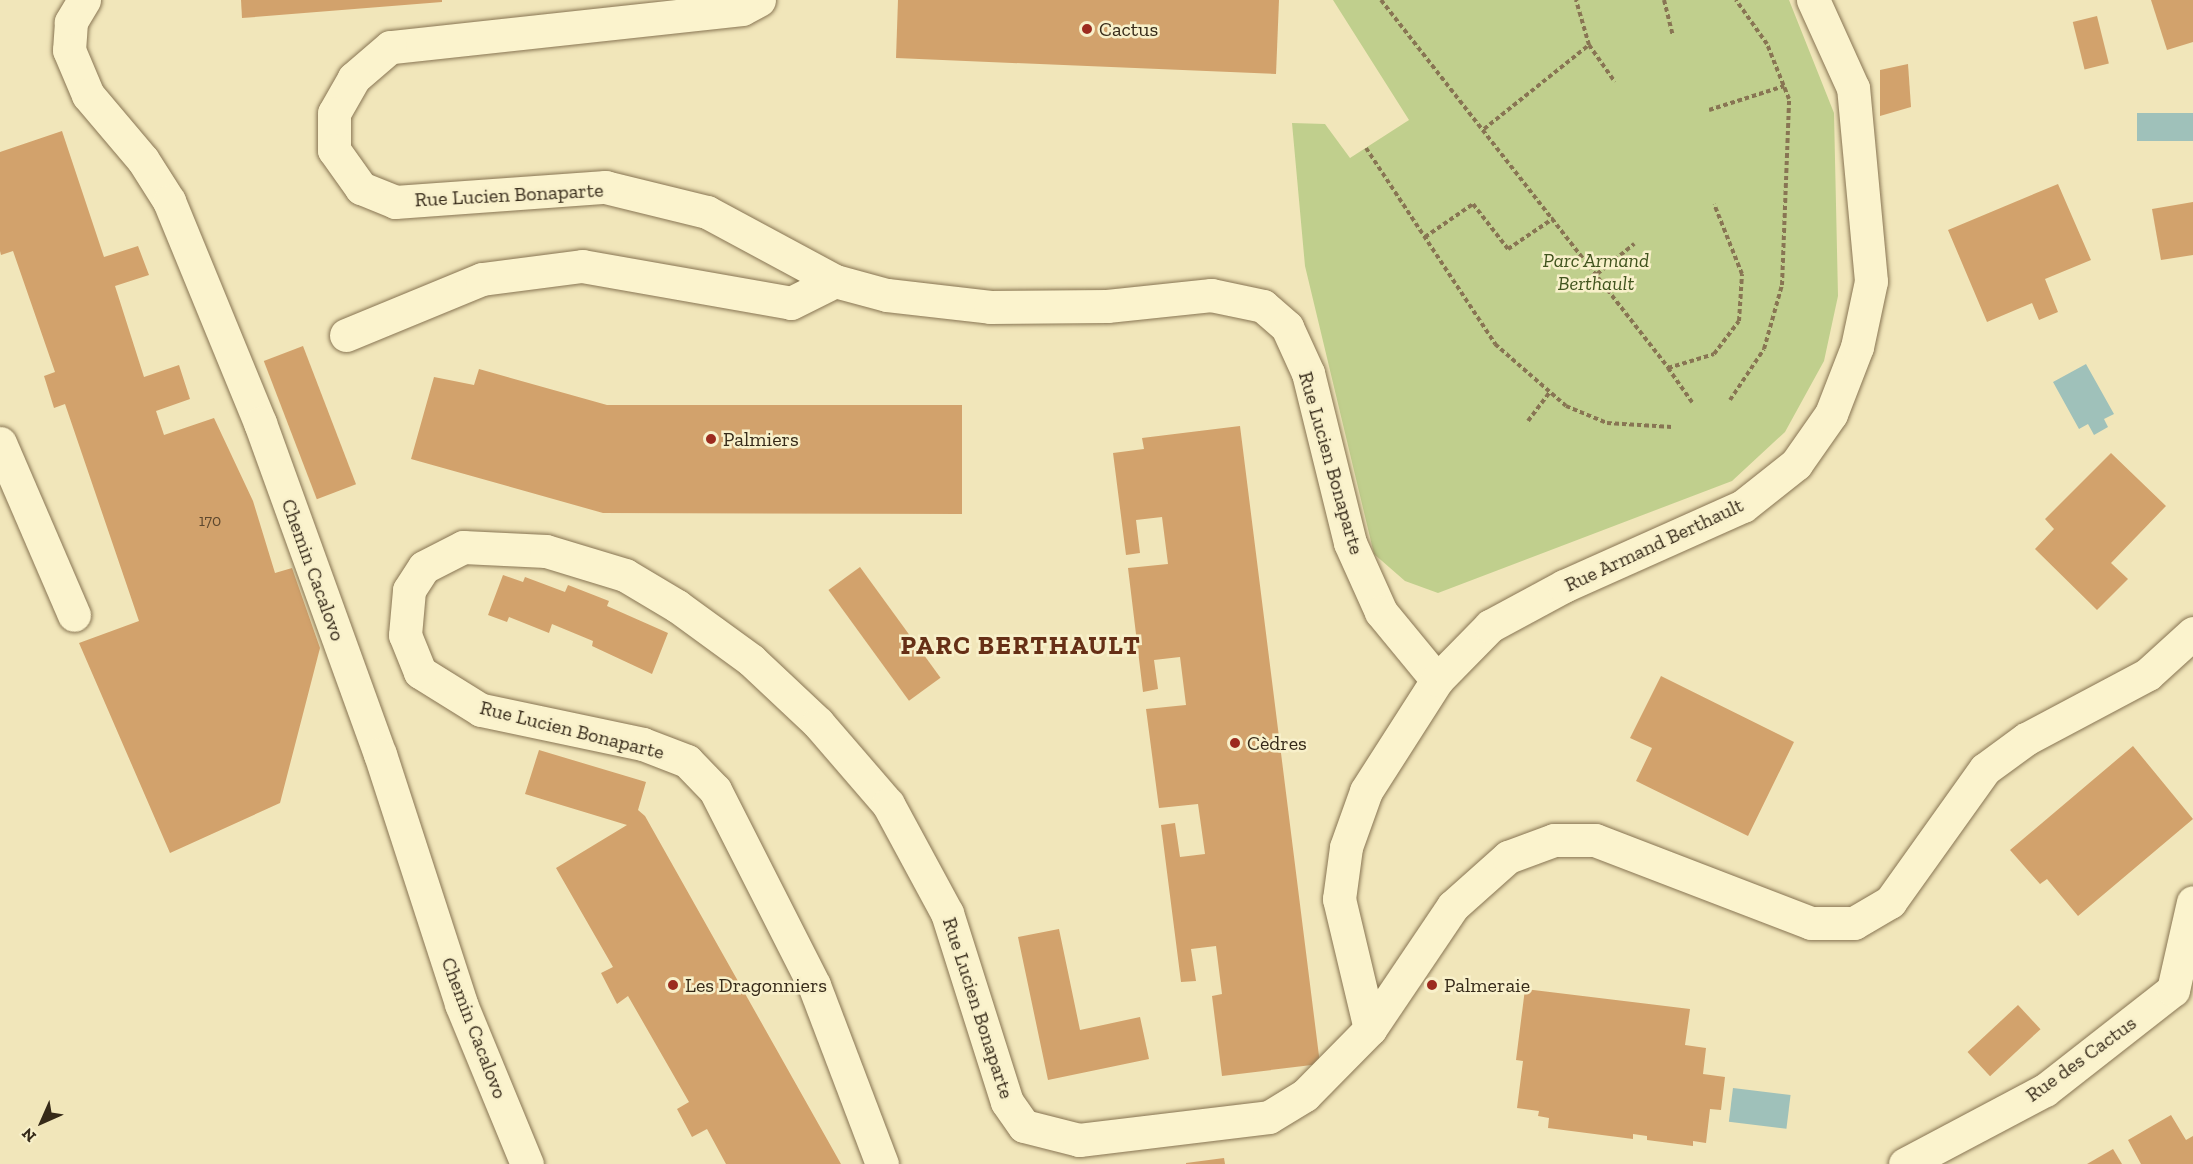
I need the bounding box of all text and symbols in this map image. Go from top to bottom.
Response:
place label: Cactus [1099,17,1158,41]
marker: Cactus [1080,22,1094,36]
street label: Rue Lucien Bonaparte [414,178,604,212]
park label: Parc Armand Berthault [1543,249,1649,296]
street label: Rue Lucien Bonaparte [1293,369,1369,557]
place label: Palmiers [723,427,799,451]
marker: Palmiers [704,432,718,446]
street label: Rue Armand Berthault [1561,493,1747,597]
street label: Chemin Cacalovo [276,496,350,644]
house number: 170 [199,511,221,531]
district label: PARC BERTHAULT [900,630,1142,662]
street label: Rue Lucien Bonaparte [477,695,667,765]
place label: Cèdres [1247,731,1307,755]
marker: Cèdres [1228,736,1242,750]
street label: Rue Lucien Bonaparte [937,914,1019,1102]
street label: Chemin Cacalovo [436,954,512,1102]
place label: Les Dragonniers [685,973,827,997]
place label: Palmeraie [1444,973,1530,997]
marker: Les Dragonniers [666,978,680,992]
marker: Palmeraie [1425,978,1439,992]
street label: Rue des Cactus [2021,1011,2141,1107]
north arrow [12,1092,72,1152]
text: N [18,1124,40,1146]

